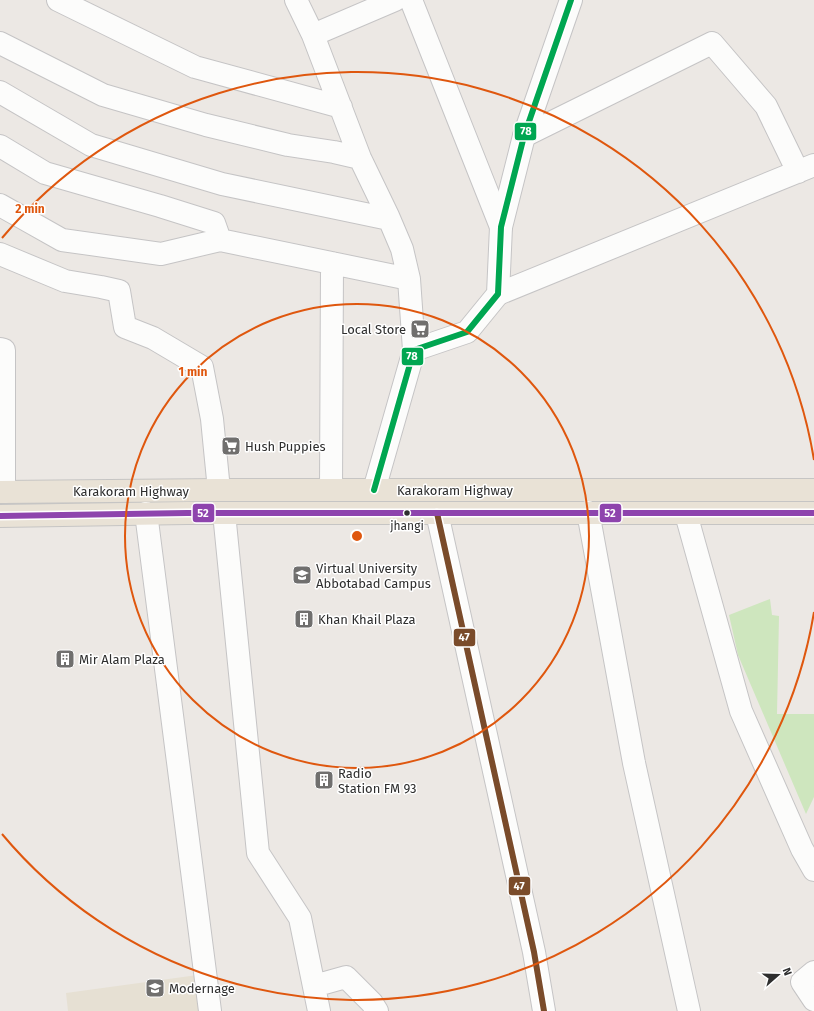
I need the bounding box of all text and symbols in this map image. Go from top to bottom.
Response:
line badge: 78 [514,122,537,141]
text: 78 [520,125,532,138]
text: 2 min [15,202,45,216]
supermarket icon: Local Store [409,318,431,340]
place label: Local Store [341,322,406,337]
line badge: 78 [401,347,424,366]
text: 78 [406,350,418,363]
text: 1 min [179,365,207,379]
supermarket icon: Hush Puppies [220,435,242,457]
place label: Hush Puppies [245,439,326,454]
street label: Karakoram Highway [397,483,514,498]
street label: Karakoram Highway [73,484,190,499]
line badge: 52 [192,503,215,523]
line badge: 52 [599,503,622,523]
text: 52 [197,507,209,520]
text: 52 [604,507,616,520]
marker: jhangi [402,508,412,518]
place label: jhangi [389,519,424,533]
centre of rings [350,529,364,543]
place label: Virtual University Abbotabad Campus [316,561,431,591]
school or university icon: Virtual University Abbotabad Campus [291,564,313,586]
building icon: Khan Khail Plaza [293,608,315,630]
place label: Khan Khail Plaza [318,612,415,627]
line badge: 47 [453,628,476,647]
text: 47 [458,631,470,644]
building icon: Mir Alam Plaza [54,648,76,670]
place label: Mir Alam Plaza [79,652,165,667]
place label: Radio Station FM 93 [338,766,417,796]
building icon: Radio Station FM 93 [313,769,335,791]
line badge: 47 [508,876,531,896]
text: 47 [513,880,525,893]
north arrow [758,955,798,995]
text: N [780,966,794,977]
school or university icon: Modernage [144,977,166,999]
place label: Modernage [169,981,235,996]

